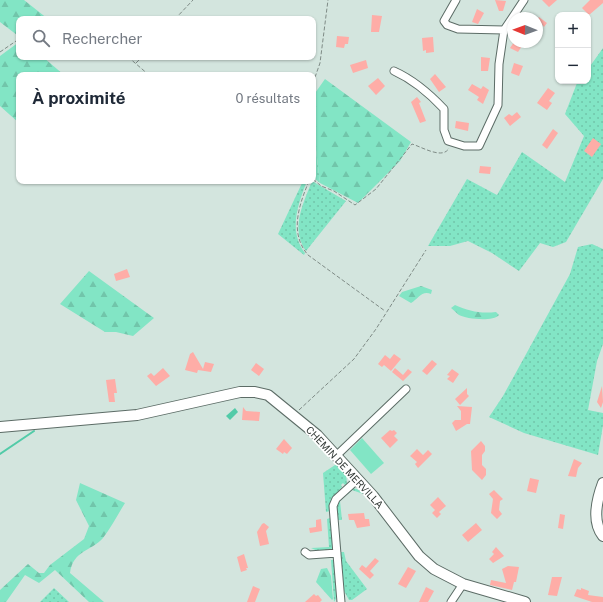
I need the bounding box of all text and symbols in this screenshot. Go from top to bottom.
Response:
north arrow [507,12,543,48]
map controls [555,12,591,84]
button: + [555,12,591,48]
search box [16,16,316,60]
icon: search [30,27,52,49]
text: Rechercher [62,30,142,47]
button: − [555,48,591,84]
text: À proximité [32,88,126,108]
text: 0 résultats [235,91,300,106]
street label: CHEMIN DE MERVILLA [304,423,386,511]

